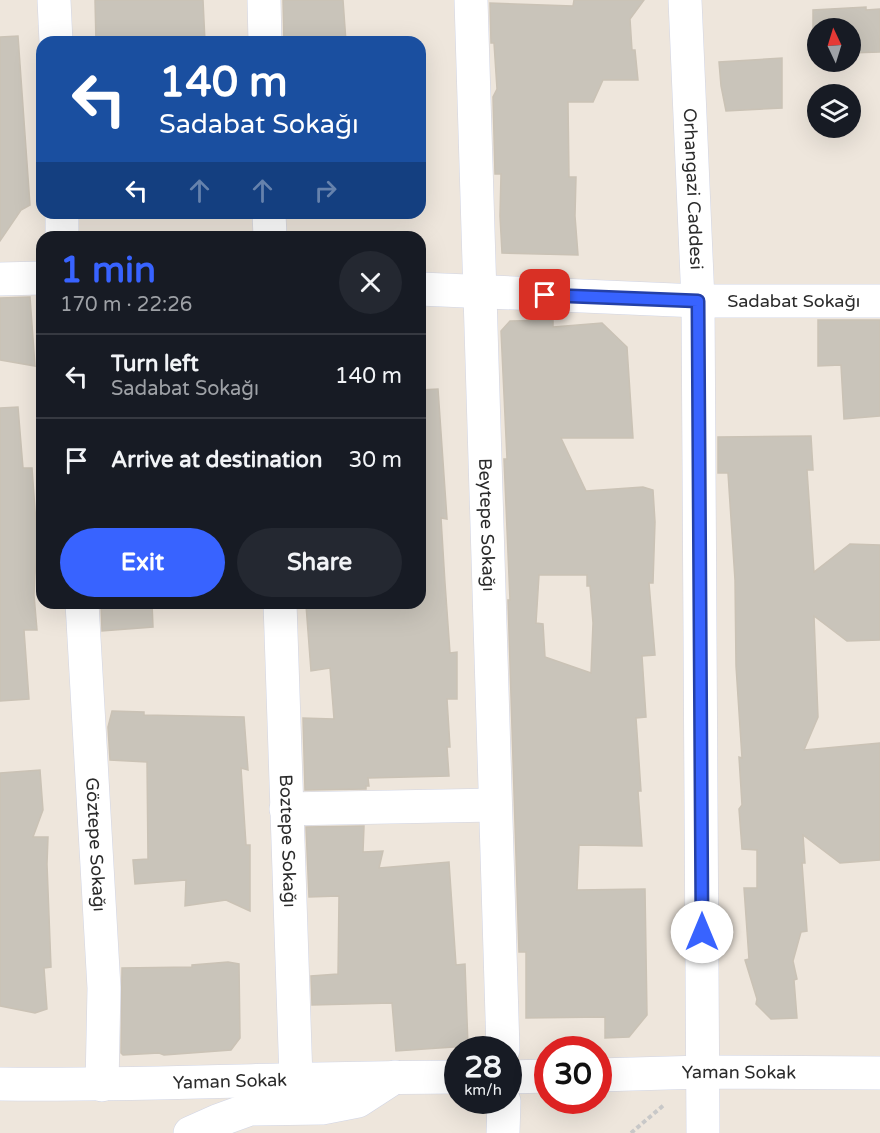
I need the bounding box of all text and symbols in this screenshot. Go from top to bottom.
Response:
north arrow [807,18,861,72]
map controls [807,18,861,138]
text: 140 m [159,57,288,108]
icon: left [60,60,138,138]
button: layers [807,84,861,138]
text: Sadabat Sokağı [159,108,359,141]
street label: Orhangazi Caddesi [679,108,708,270]
icon: left [120,174,153,207]
icon: ahead [183,174,216,207]
icon: ahead [246,174,279,207]
icon: right [309,174,342,207]
text: 1 min [60,249,156,292]
button: close [339,251,402,314]
pin [519,269,570,320]
icon: arrive [528,278,561,311]
street label: Sadabat Sokağı [727,290,860,312]
text: 170 m · 22:26 [60,293,192,317]
text: Turn left [111,351,199,377]
icon: left [60,360,93,393]
text: 140 m [335,363,402,389]
text: Sadabat Sokağı [111,377,259,401]
icon: arrive [60,444,93,477]
text: Arrive at destination [111,447,322,473]
text: 30 m [348,447,402,473]
street label: Beytepe Sokağı [474,458,500,592]
button: Exit [60,528,225,597]
button: Share [237,528,402,597]
street label: Boztepe Sokağı [275,774,301,908]
street label: Göztepe Sokağı [81,777,111,912]
position arrow [670,900,734,964]
speed limit sign: 30 [534,1036,612,1114]
text: 28 [464,1049,502,1086]
street label: Yaman Sokak [682,1061,796,1084]
street label: Yaman Sokak [173,1069,287,1094]
text: km/h [464,1081,502,1099]

